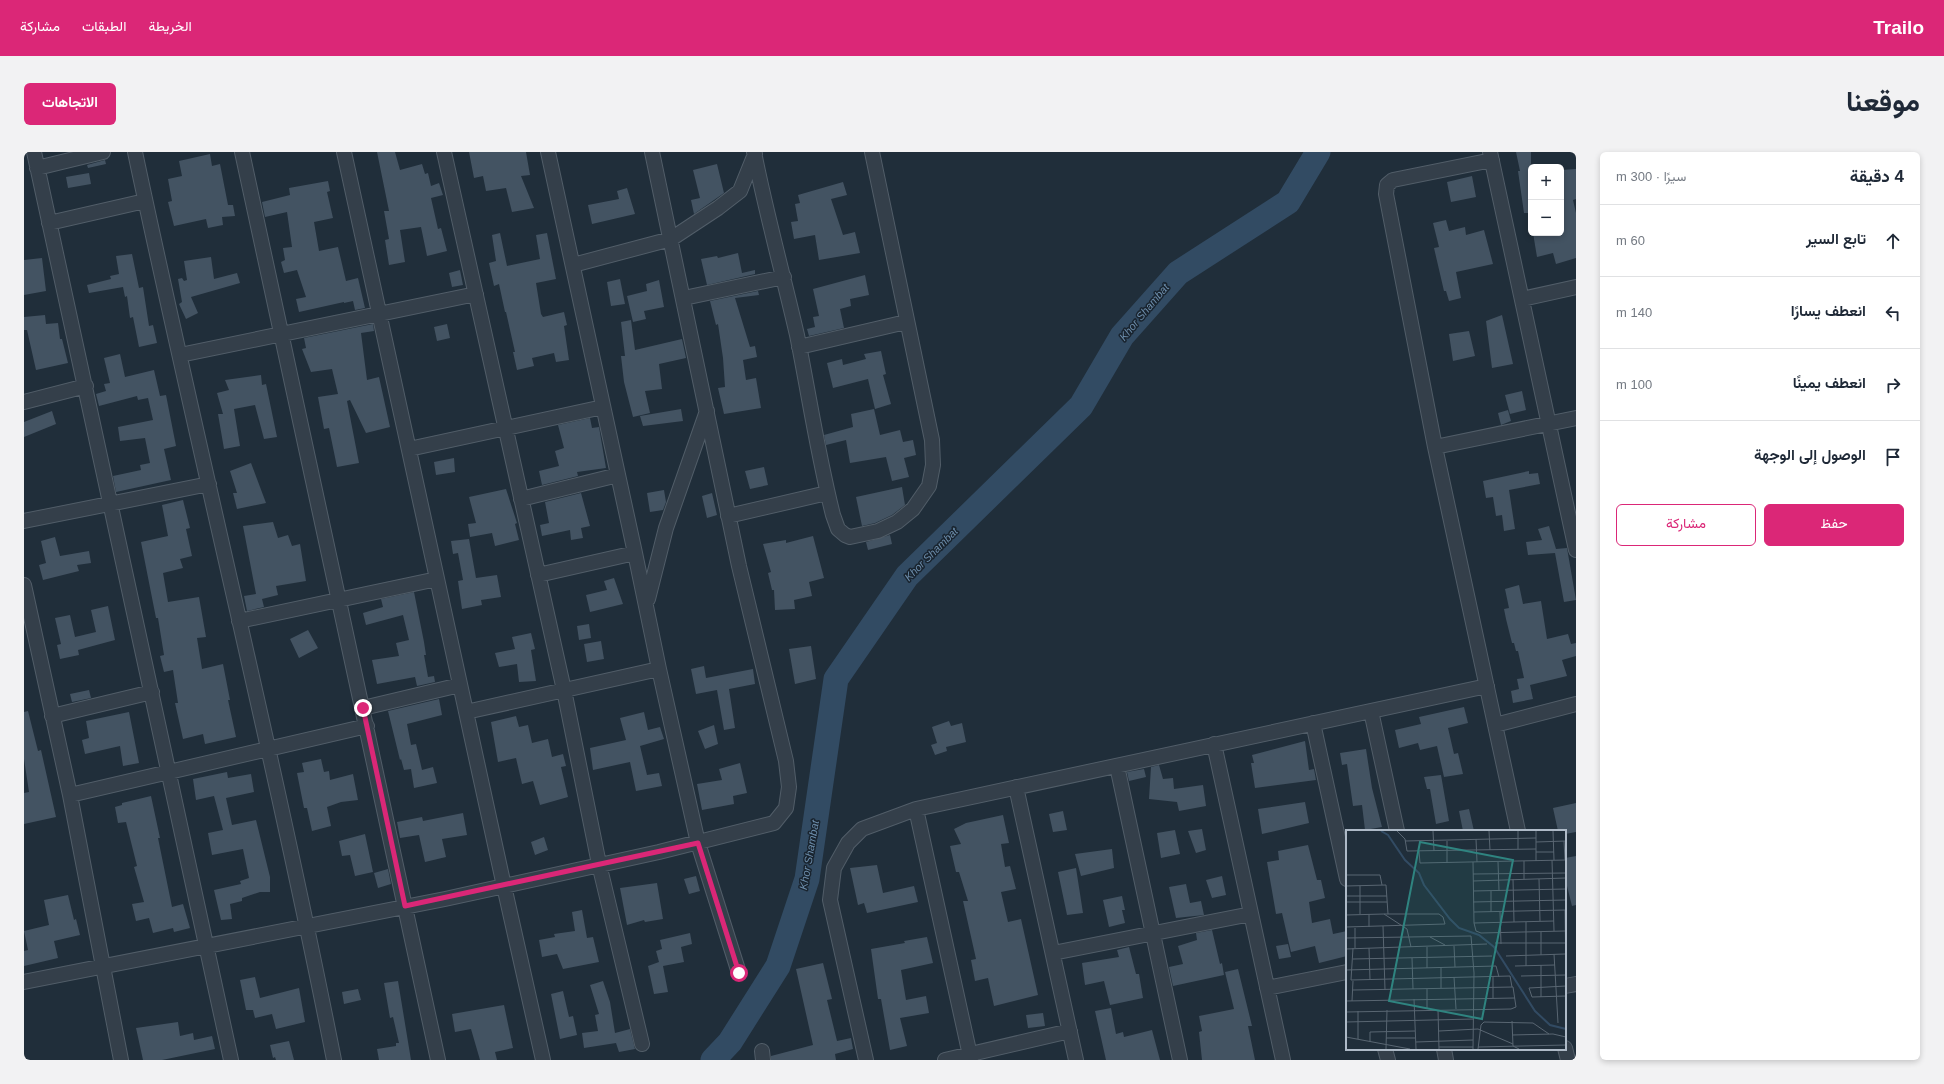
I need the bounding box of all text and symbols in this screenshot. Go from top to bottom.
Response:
text: Trailo [1873,17,1924,38]
text: مشاركة [20,18,60,34]
text: الطبقات [82,18,126,34]
text: الخريطة [148,18,192,34]
button: الاتجاهات [24,83,116,125]
text: موقعنا [1846,86,1920,117]
map controls [1528,164,1564,236]
button: + [1528,164,1564,200]
text: 4 دقيقة [1850,167,1904,186]
text: سيرًا · 300 m [1616,169,1686,184]
button: − [1528,200,1564,236]
text: تابع السير [1806,230,1866,247]
icon: ahead [1882,230,1904,252]
text: 60 m [1616,233,1645,248]
water label: Khor Shambat [1117,280,1172,343]
text: انعطف يسارًا [1791,302,1866,319]
icon: left [1882,302,1904,324]
text: 140 m [1616,305,1652,320]
text: انعطف يمينًا [1793,374,1866,391]
icon: right [1882,374,1904,396]
text: 100 m [1616,377,1652,392]
text: الوصول إلى الوجهة [1754,446,1866,463]
icon: arrive [1882,446,1904,468]
button: مشاركة [1616,504,1756,546]
button: حفظ [1764,504,1904,546]
water label: Khor Shambat [902,524,961,583]
route end [354,699,372,717]
water label: Khor Shambat [797,818,821,891]
inset map [1346,830,1566,1050]
route start [730,964,748,982]

